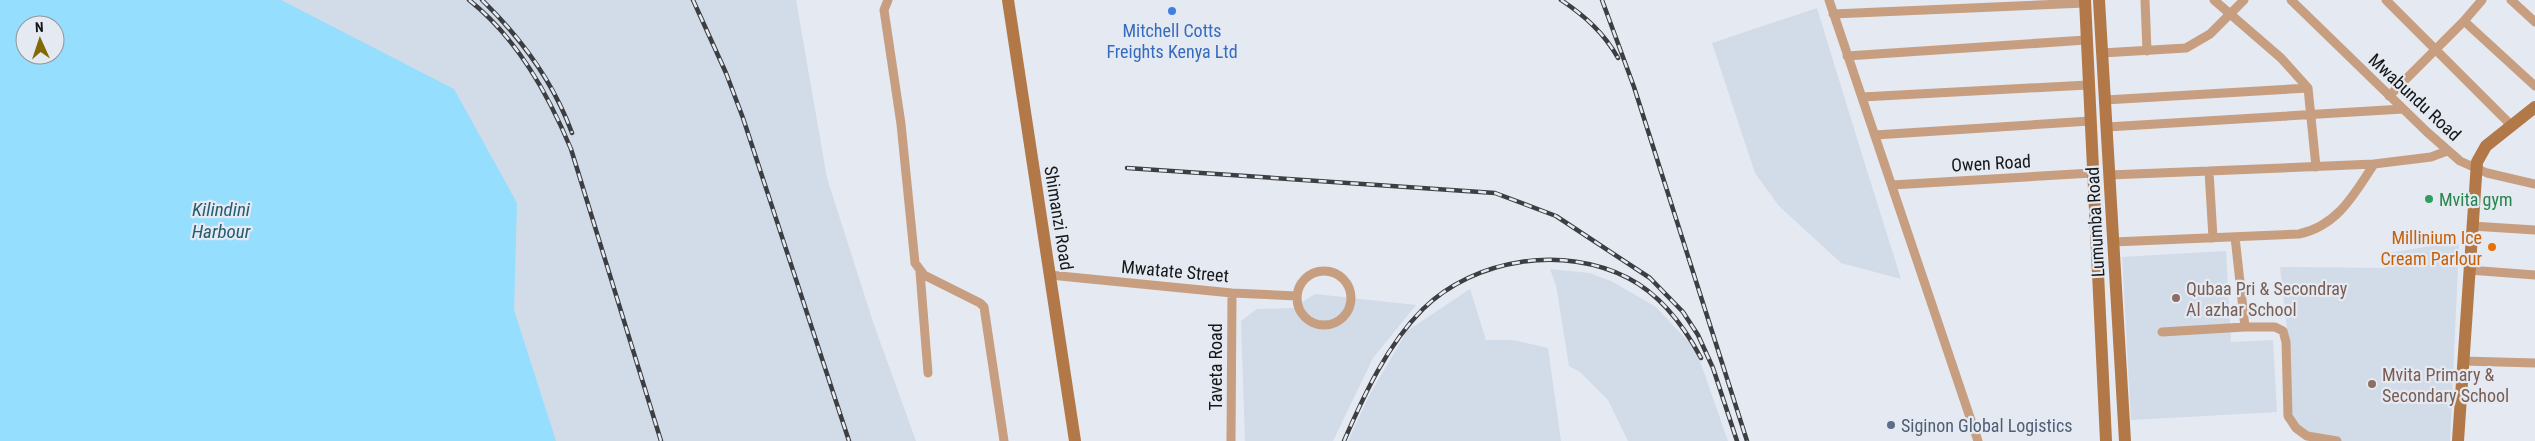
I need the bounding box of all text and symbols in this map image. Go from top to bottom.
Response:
marker: Mitchell Cotts Freights Kenya Ltd [1166,5,1178,17]
north arrow [15,15,65,65]
text: N [35,19,44,35]
place label: Mitchell Cotts Freights Kenya Ltd [1106,20,1238,62]
street label: Mwabundu Road [2365,49,2465,145]
street label: Owen Road [1951,150,2031,176]
street label: Shimanzi Road [1040,164,1078,272]
street label: Lumumba Road [2082,166,2108,278]
place label: Mvita gym [2439,189,2512,210]
marker: Mvita gym [2423,193,2435,205]
water label: Kilindini Harbour [192,198,251,243]
place label: Millinium Ice Cream Parlour [2380,227,2483,269]
marker: Millinium Ice Cream Parlour [2486,241,2498,253]
street label: Mwatate Street [1120,256,1230,286]
place label: Qubaa Pri & Secondray Al azhar School [2186,278,2348,320]
marker: Qubaa Pri & Secondray Al azhar School [2170,292,2182,304]
street label: Taveta Road [1205,323,1226,411]
place label: Mvita Primary & Secondary School [2382,364,2509,406]
marker: Mvita Primary & Secondary School [2366,378,2378,390]
place label: Siginon Global Logistics [1901,415,2072,436]
marker: Siginon Global Logistics [1885,419,1897,431]

